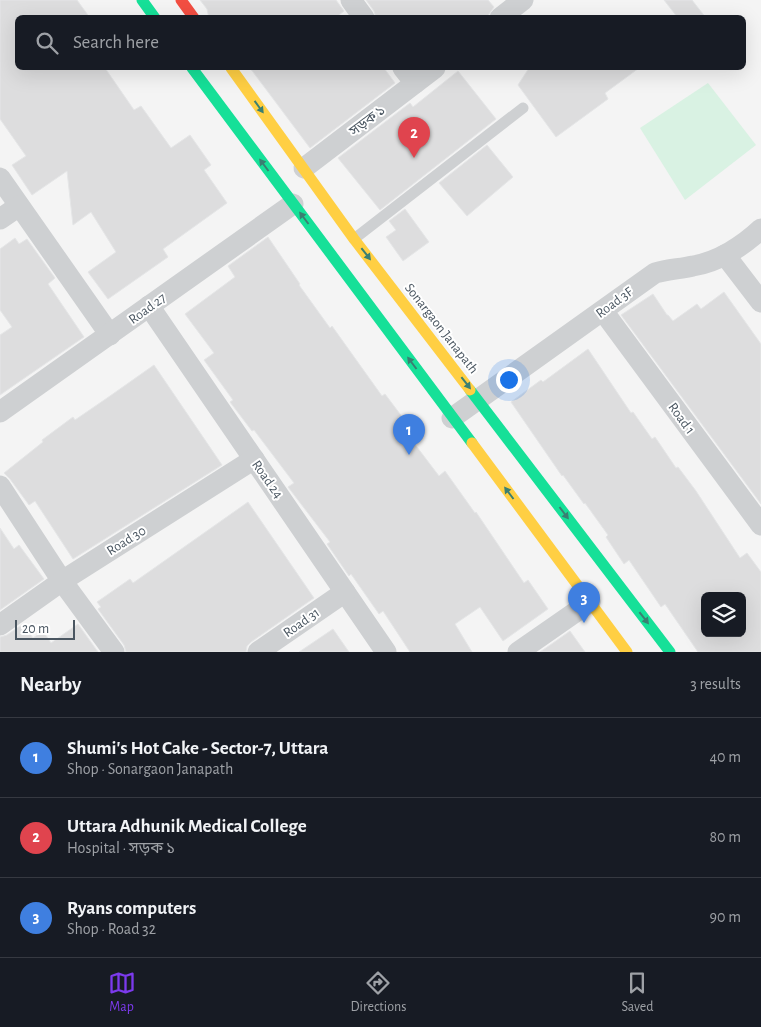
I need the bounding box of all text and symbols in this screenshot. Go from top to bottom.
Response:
search box [15,15,746,70]
icon: search [33,29,61,57]
text: Search here [73,33,159,52]
one-way arrow [254,100,265,113]
street label: সড়ক ১ [346,103,388,139]
pin: 2 [398,117,430,158]
one-way arrow [259,158,269,172]
one-way arrow [299,211,309,225]
one-way arrow [361,248,372,261]
street label: Sonargaon Janapath [402,281,481,376]
street label: Road 3F [593,284,636,321]
street label: Road 27 [126,291,169,327]
one-way arrow [406,357,417,370]
your location [496,367,522,393]
one-way arrow [460,376,471,389]
street label: Road 1 [665,400,697,437]
pin: 1 [393,414,425,455]
street label: Road 24 [249,458,285,502]
one-way arrow [503,487,514,500]
one-way arrow [559,506,569,520]
street label: Road 30 [104,523,149,558]
pin: 3 [568,582,600,623]
map controls [701,592,746,637]
button: layers [701,592,746,637]
street label: Road 31 [281,605,322,640]
one-way arrow [639,611,649,625]
scale bar [15,617,75,640]
text: 20 m [22,622,49,636]
text: Nearby [20,674,81,695]
text: 3 results [690,676,741,692]
text: Shumi's Hot Cake - Sector-7, Uttara [67,739,328,758]
text: 1 [33,749,39,765]
text: 40 m [709,749,741,765]
text: Shop · Sonargaon Janapath [67,761,233,777]
text: Uttara Adhunik Medical College [67,817,307,836]
text: 2 [32,829,40,845]
text: 80 m [710,829,741,845]
text: Hospital · সড়ক ১ [67,840,175,856]
text: Ryans computers [67,899,196,918]
text: 3 [33,909,39,925]
text: 90 m [710,909,741,925]
text: Shop · Road 32 [67,921,156,937]
tab: Map [108,969,136,1016]
tab: Directions [351,969,406,1016]
tab: Saved [621,969,653,1016]

